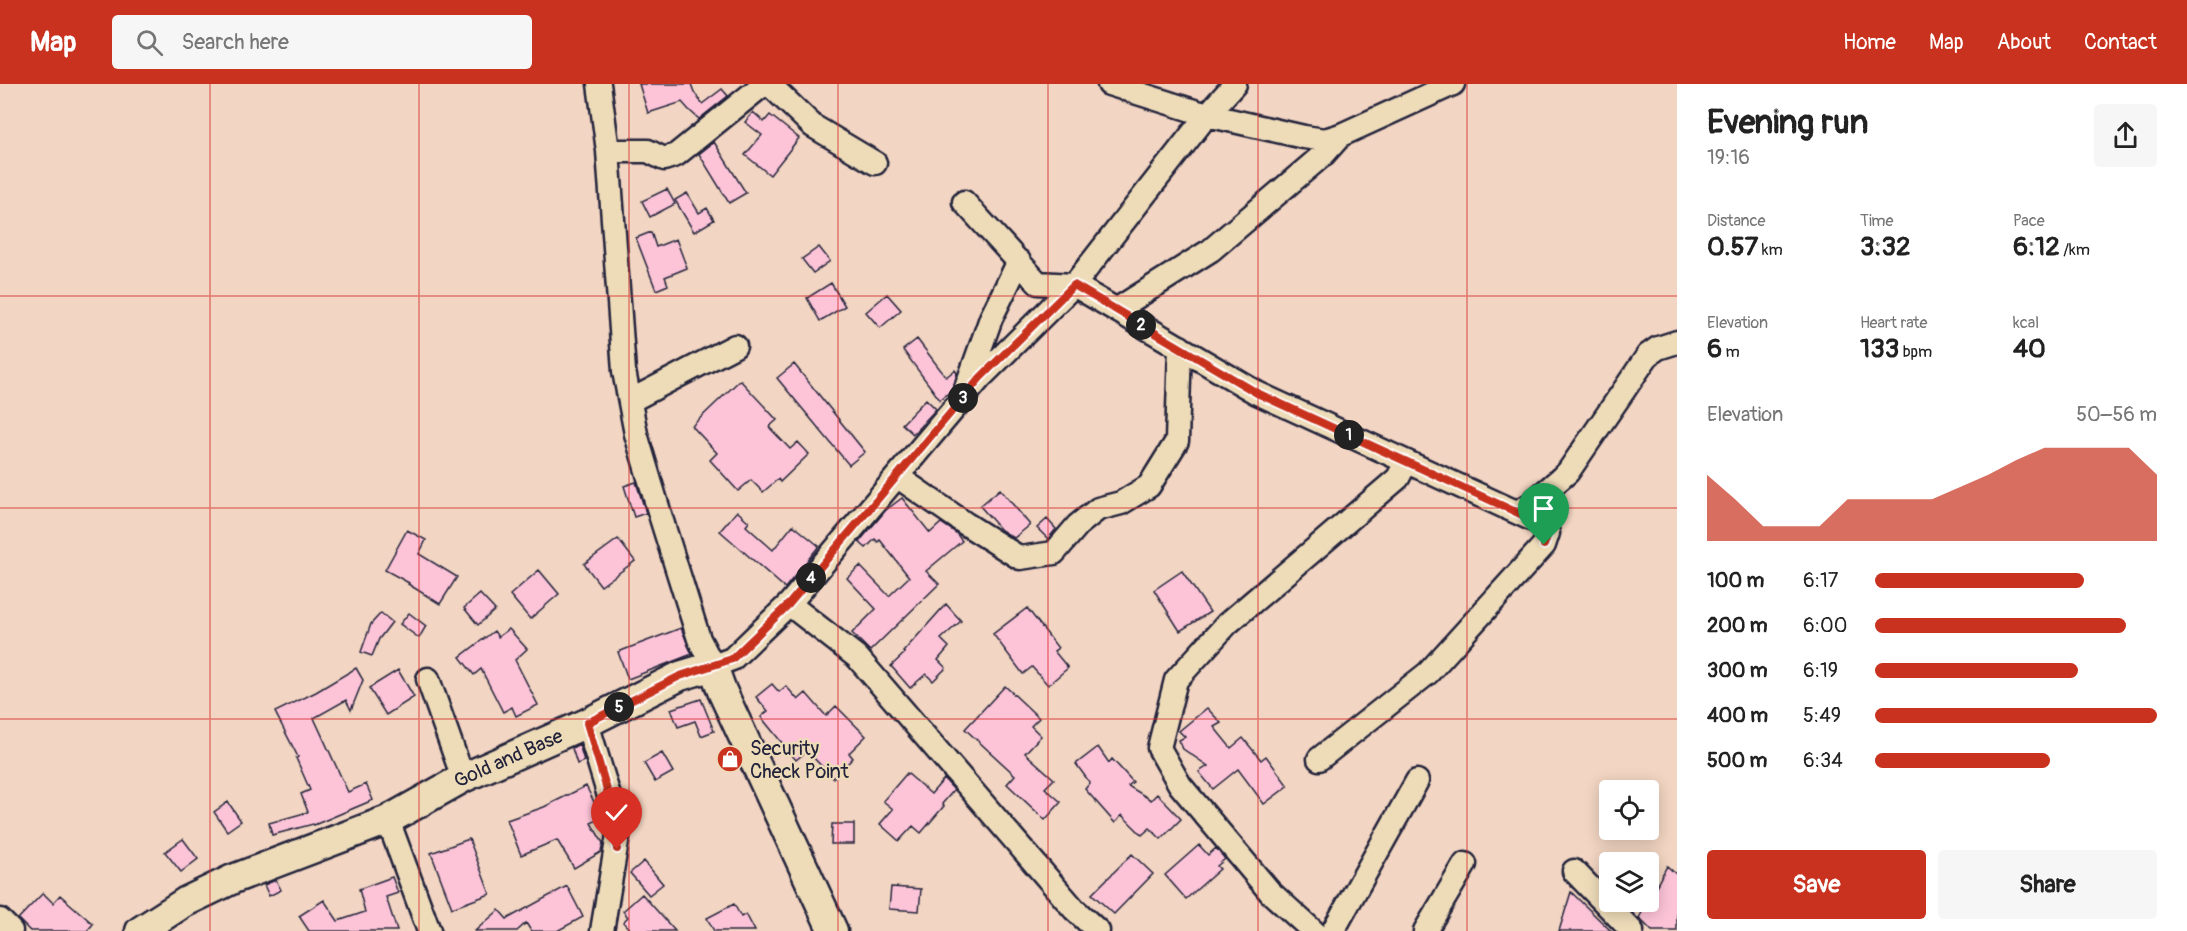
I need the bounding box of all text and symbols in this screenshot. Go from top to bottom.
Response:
search box [112,15,532,69]
text: Map [30,25,76,60]
icon: search [133,26,166,59]
text: Search here [181,28,289,56]
text: Home [1843,29,1896,56]
text: Map [1929,29,1964,56]
text: About [1997,29,2051,56]
text: Contact [2084,29,2157,56]
text: Evening run [1707,102,1868,143]
button: share [2094,104,2157,167]
text: 19:16 [1707,145,1750,170]
text: Distance [1707,211,1766,231]
text: Time [1860,211,1893,231]
text: Pace [2013,211,2045,231]
text: 0.57 [1707,231,1758,263]
text: 3:32 [1860,231,1911,263]
text: 6:12 [2013,231,2060,263]
text: km [1758,240,1783,260]
text: /km [2060,240,2090,260]
pin: 2 [1126,310,1156,340]
text: Elevation [1707,313,1768,333]
text: Heart rate [1860,313,1927,333]
text: kcal [2013,313,2039,333]
text: 2 [1137,315,1145,335]
text: 6 [1707,333,1722,365]
text: 133 [1860,333,1899,365]
text: 40 [2013,333,2046,365]
text: m [1722,342,1740,362]
text: bpm [1899,342,1932,362]
pin: 3 [948,383,978,413]
text: 3 [959,388,967,408]
text: Elevation [1707,402,1783,427]
text: 50–56 m [2076,402,2157,427]
pin: 1 [1334,420,1364,450]
text: 1 [1346,425,1352,445]
pin [1518,483,1569,545]
icon: arrive [1527,492,1560,525]
pin: 4 [796,563,826,593]
text: 4 [806,568,816,588]
text: 100 m [1707,568,1764,593]
text: 6:17 [1803,568,1838,593]
text: 200 m [1707,613,1768,638]
text: 6:00 [1803,613,1847,638]
text: 300 m [1707,658,1768,683]
text: 6:19 [1803,658,1838,683]
pin: 5 [604,692,634,722]
text: 5 [615,697,623,717]
text: 400 m [1707,703,1768,728]
text: 5:49 [1803,703,1841,728]
street label: Gold and Base [449,723,567,794]
place label: Security Check Point [750,736,850,784]
shop icon: Security Check Point [715,744,745,774]
text: 500 m [1707,748,1767,773]
text: 6:34 [1803,748,1843,773]
map controls [1599,780,1659,912]
button: locate [1599,780,1659,840]
pin [591,787,642,849]
icon: check [600,796,633,829]
button: Save [1707,850,1926,919]
button: Share [1938,850,2157,919]
button: layers [1599,852,1659,912]

